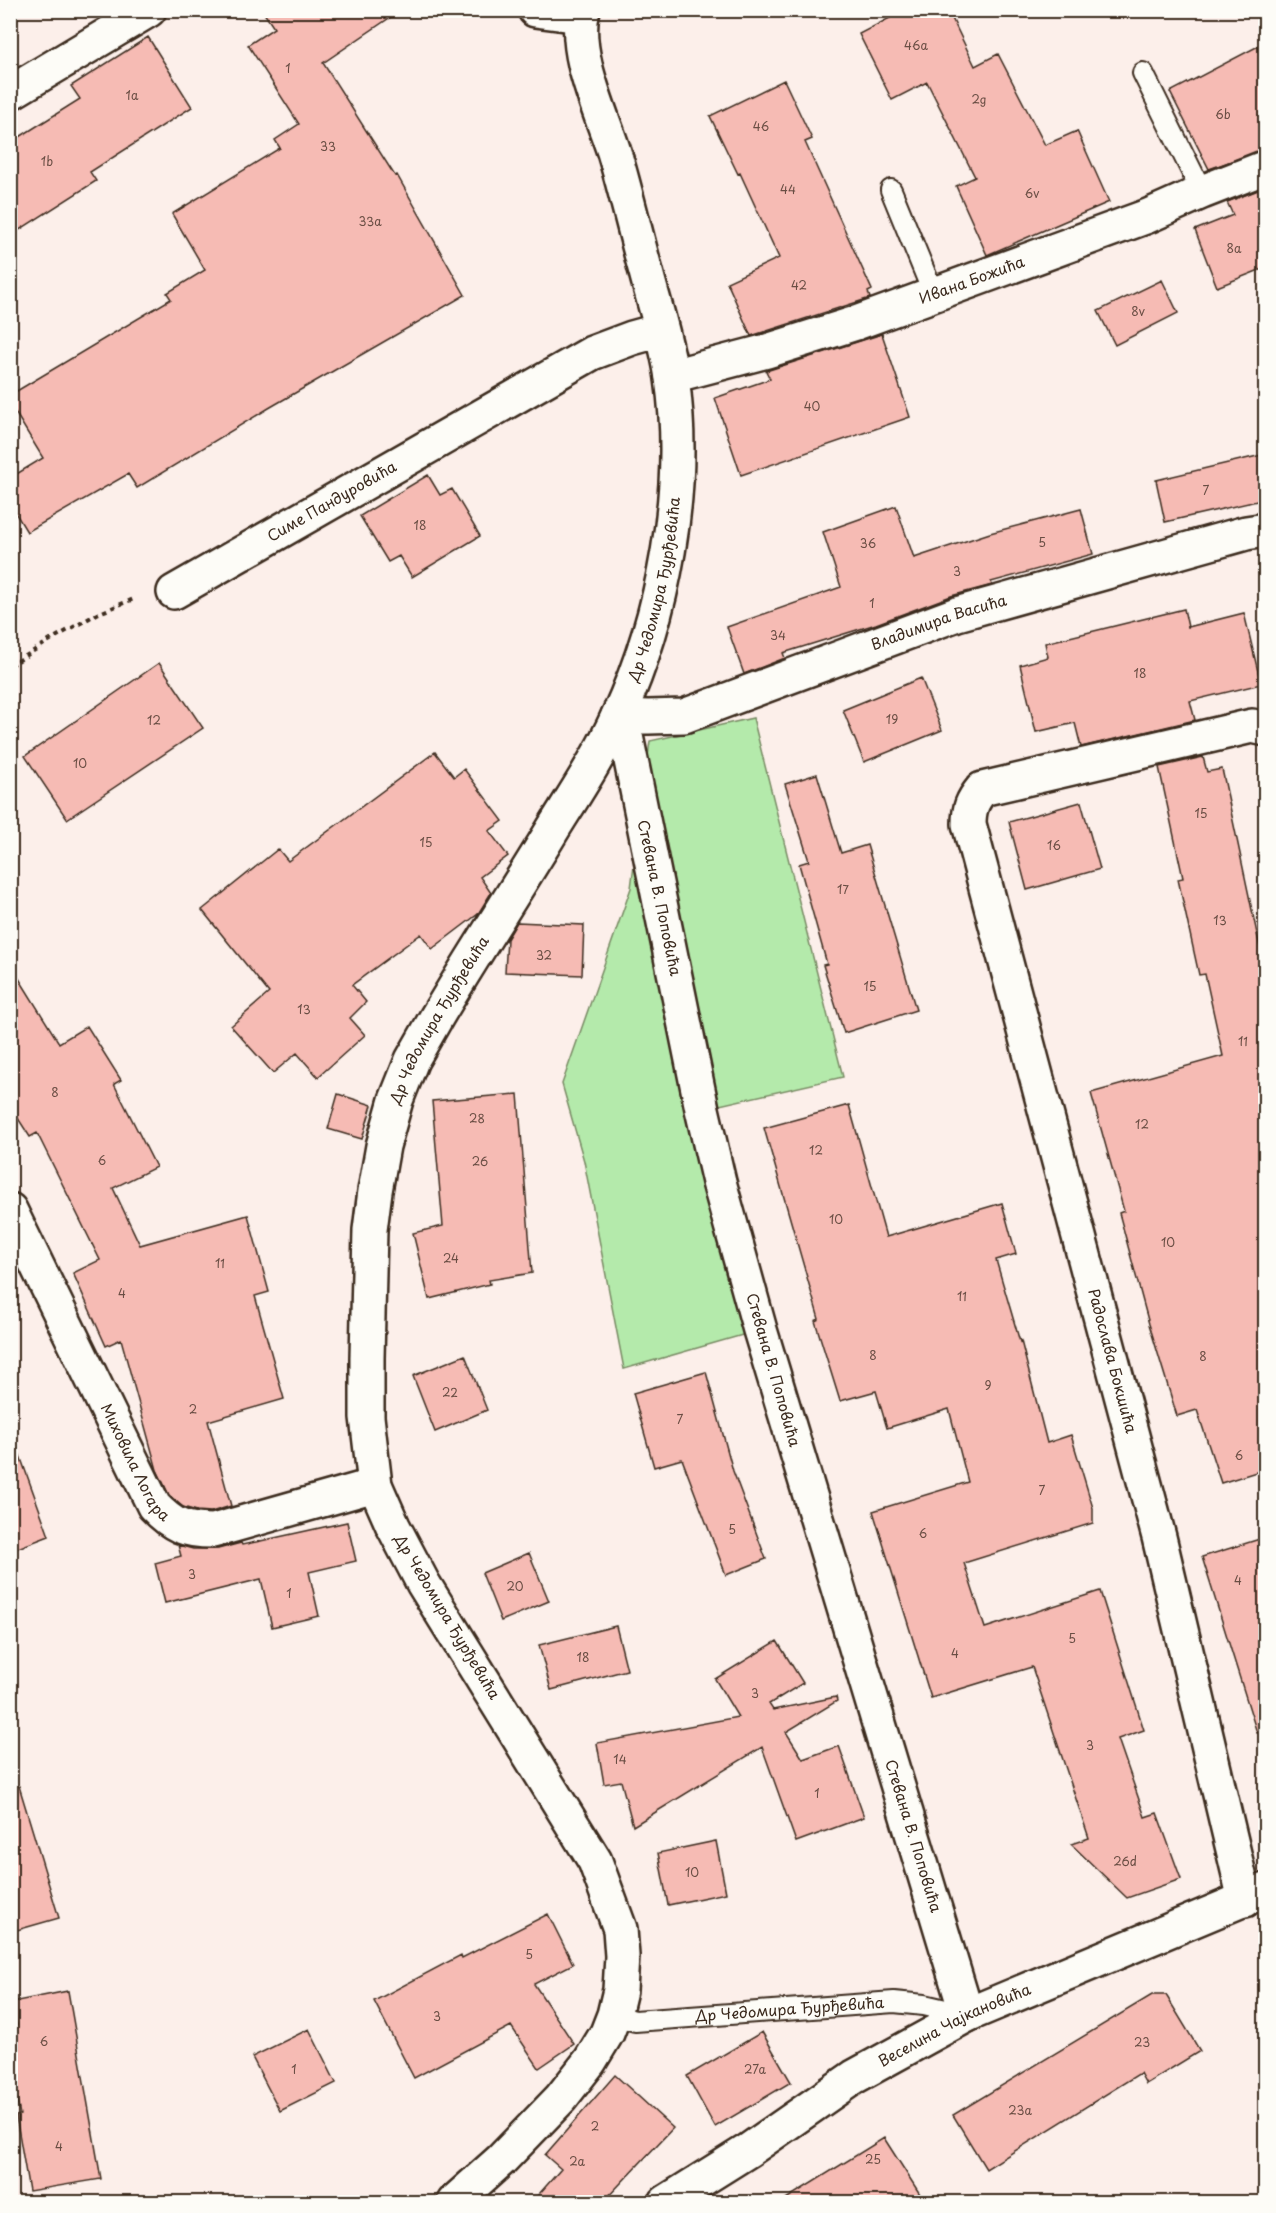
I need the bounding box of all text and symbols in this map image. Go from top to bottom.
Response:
house number: 46a [904,36,928,54]
house number: 1 [285,59,291,77]
house number: 1a [126,86,139,104]
house number: 2g [972,90,986,108]
house number: 6b [1215,105,1231,123]
house number: 46 [753,117,769,135]
house number: 33 [320,137,336,155]
house number: 1b [41,152,53,170]
house number: 44 [780,180,796,198]
house number: 6v [1025,184,1039,202]
house number: 33a [358,212,382,230]
house number: 8a [1227,239,1242,257]
street label: Ивана Божића [915,249,1028,309]
house number: 42 [791,276,807,294]
house number: 8v [1131,302,1145,320]
house number: 40 [804,397,821,415]
street label: Симе Пандуровића [262,454,401,547]
house number: 7 [1203,481,1210,499]
street label: Др Чедомира Ђурђевића [620,495,685,685]
house number: 18 [414,516,426,534]
house number: 5 [1038,533,1046,551]
house number: 36 [860,534,876,552]
house number: 3 [953,562,961,580]
street label: Владимира Васића [867,588,1010,655]
house number: 1 [869,594,875,612]
house number: 34 [770,626,786,644]
house number: 18 [1134,664,1146,682]
house number: 19 [886,710,898,728]
house number: 12 [147,711,161,729]
house number: 10 [73,754,87,772]
house number: 15 [1194,804,1208,822]
street label: Стевана В. Поповића [633,817,688,978]
house number: 15 [419,833,433,851]
house number: 16 [1047,836,1061,854]
house number: 17 [837,880,849,898]
house number: 13 [1213,911,1227,929]
street label: Др Чедомира Ђурђевића [382,930,494,1108]
house number: 32 [536,946,552,964]
house number: 15 [863,977,877,995]
house number: 13 [297,1000,311,1018]
house number: 11 [1238,1032,1248,1050]
house number: 8 [51,1083,59,1101]
house number: 28 [469,1109,485,1127]
house number: 12 [1135,1115,1149,1133]
house number: 12 [809,1141,823,1159]
house number: 6 [98,1151,106,1169]
house number: 26 [472,1152,488,1170]
house number: 10 [829,1210,843,1228]
house number: 10 [1161,1233,1175,1251]
house number: 24 [443,1249,459,1267]
house number: 11 [215,1254,225,1272]
house number: 4 [118,1284,126,1302]
street label: Радослава Бокшића [1083,1286,1144,1436]
house number: 11 [957,1287,967,1305]
street label: Стевана В. Поповића [741,1290,808,1450]
house number: 8 [869,1346,877,1364]
house number: 8 [1199,1347,1207,1365]
house number: 9 [984,1376,992,1394]
house number: 22 [442,1383,458,1401]
street label: Миховила Логара [96,1399,176,1526]
house number: 2 [189,1400,197,1418]
house number: 7 [677,1410,684,1428]
house number: 6 [1235,1446,1243,1464]
house number: 7 [1039,1481,1046,1499]
house number: 5 [728,1520,736,1538]
house number: 6 [919,1524,927,1542]
street label: Др Чедомира Ђурђевића [389,1528,507,1704]
house number: 3 [188,1565,196,1583]
house number: 4 [1234,1571,1242,1589]
house number: 20 [506,1577,524,1595]
house number: 1 [286,1584,292,1602]
house number: 5 [1068,1629,1076,1647]
house number: 4 [951,1644,959,1662]
house number: 18 [577,1648,589,1666]
house number: 3 [751,1684,759,1702]
house number: 3 [1086,1736,1094,1754]
house number: 14 [613,1750,627,1768]
street label: Стевана В. Поповића [880,1756,949,1916]
house number: 1 [814,1784,820,1802]
house number: 26d [1113,1852,1137,1870]
house number: 10 [685,1863,699,1881]
house number: 5 [525,1945,533,1963]
street label: Веселина Чајкановића [873,1976,1034,2072]
street label: Др Чедомира Ђурђевића [693,1990,885,2027]
house number: 3 [433,2007,441,2025]
house number: 6 [40,2032,48,2050]
house number: 23 [1134,2033,1150,2051]
house number: 1 [291,2060,297,2078]
house number: 27a [744,2060,766,2078]
house number: 23a [1008,2101,1032,2119]
house number: 2 [591,2117,599,2135]
house number: 4 [55,2137,63,2155]
house number: 25 [865,2150,881,2168]
house number: 2a [569,2152,585,2170]

